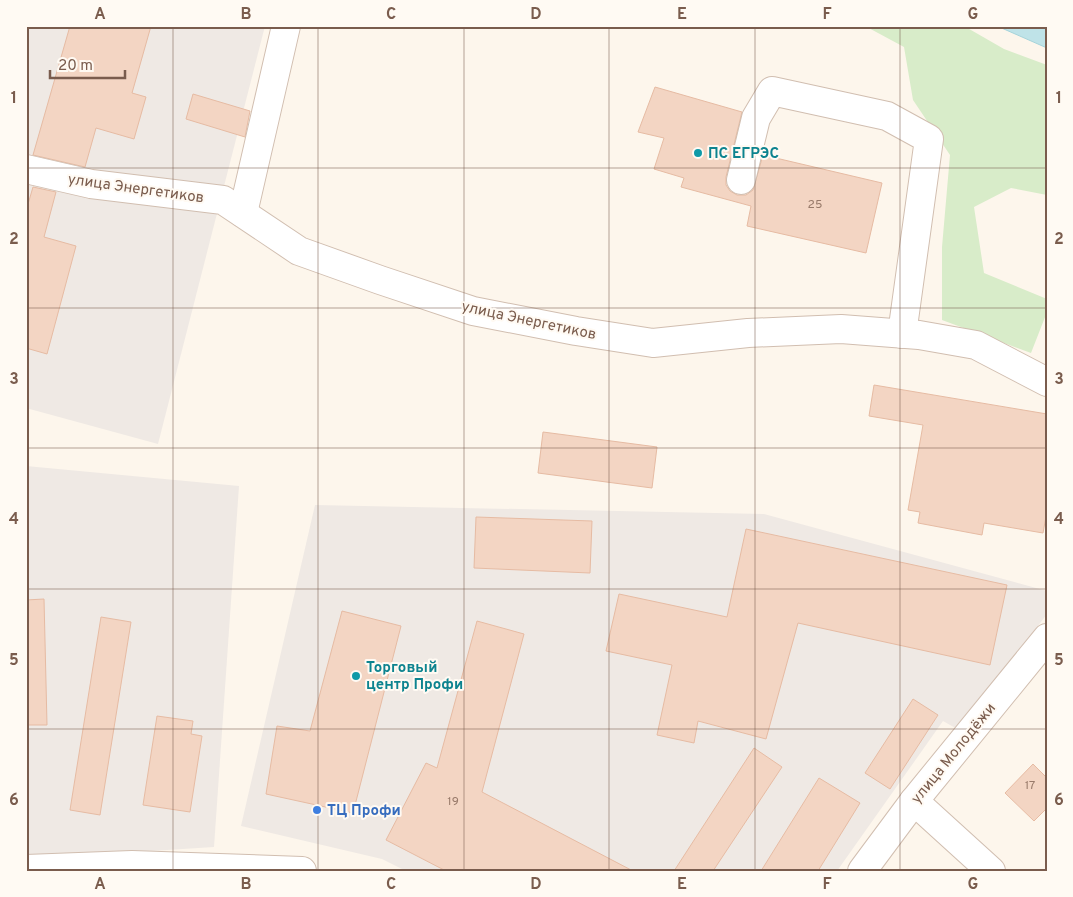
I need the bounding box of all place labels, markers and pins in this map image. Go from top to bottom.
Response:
place label: ПС ЕГРЭС [708,145,779,164]
marker: ПС ЕГРЭС [692,147,704,159]
place label: Торговый центр Профи [366,659,463,695]
marker: Торговый центр Профи [350,670,362,682]
place label: ТЦ Профи [327,802,401,821]
marker: ТЦ Профи [311,804,323,816]

